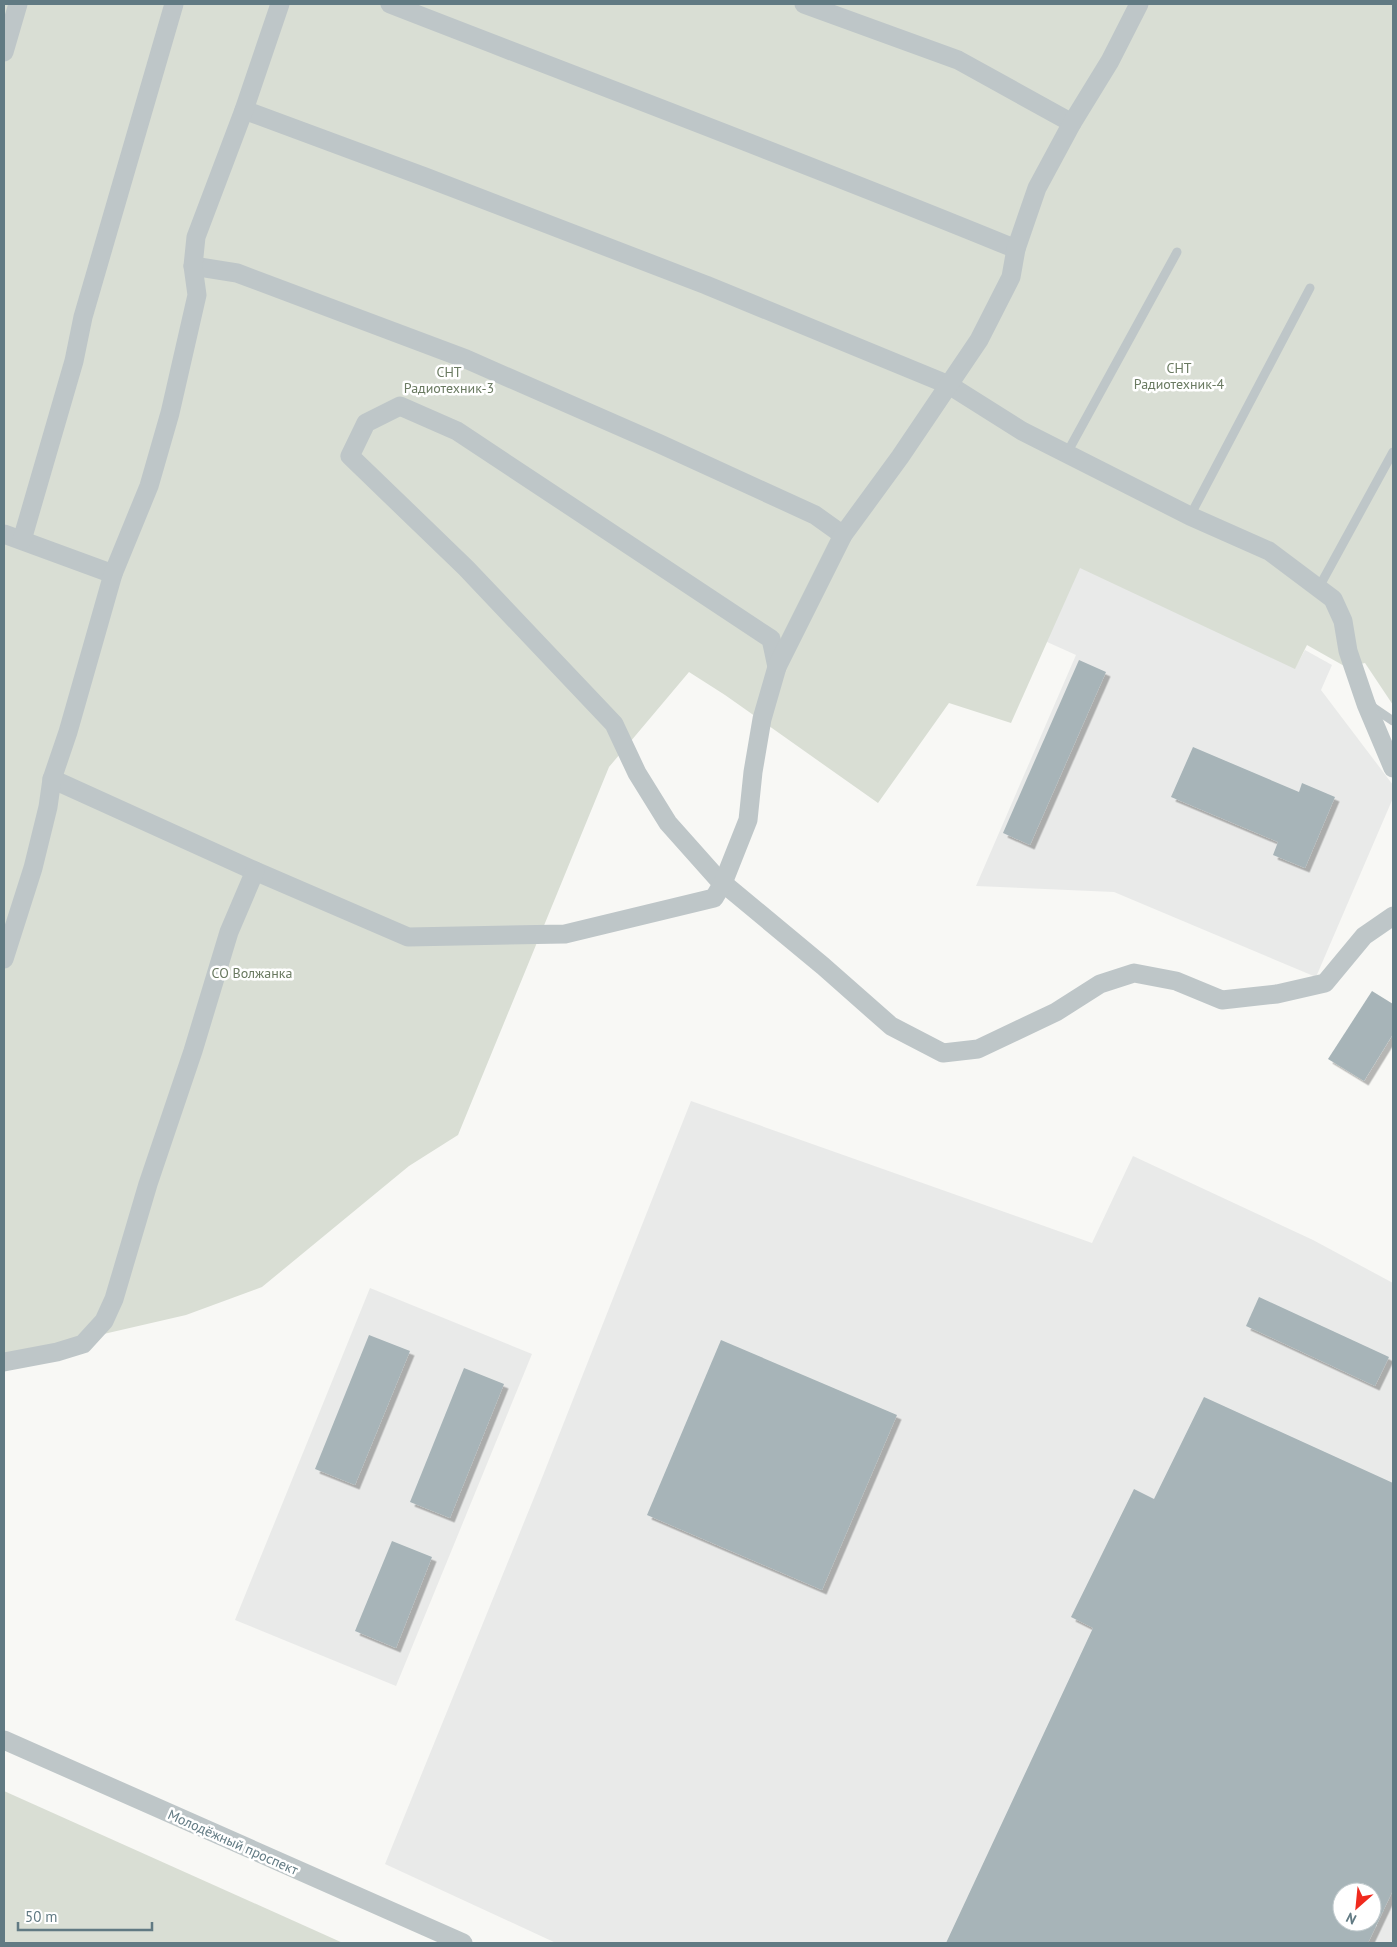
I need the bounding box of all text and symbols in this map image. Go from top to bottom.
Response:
park label: СНТ Радиотехник-4 [1134,359,1225,393]
park label: СНТ Радиотехник-3 [404,363,494,397]
park label: СО Волжанка [212,964,293,982]
street label: Молодёжный проспект [165,1805,301,1879]
north arrow [1332,1882,1382,1932]
scale bar [18,1900,151,1932]
text: 50 m [25,1907,58,1926]
text: N [1343,1908,1359,1929]

